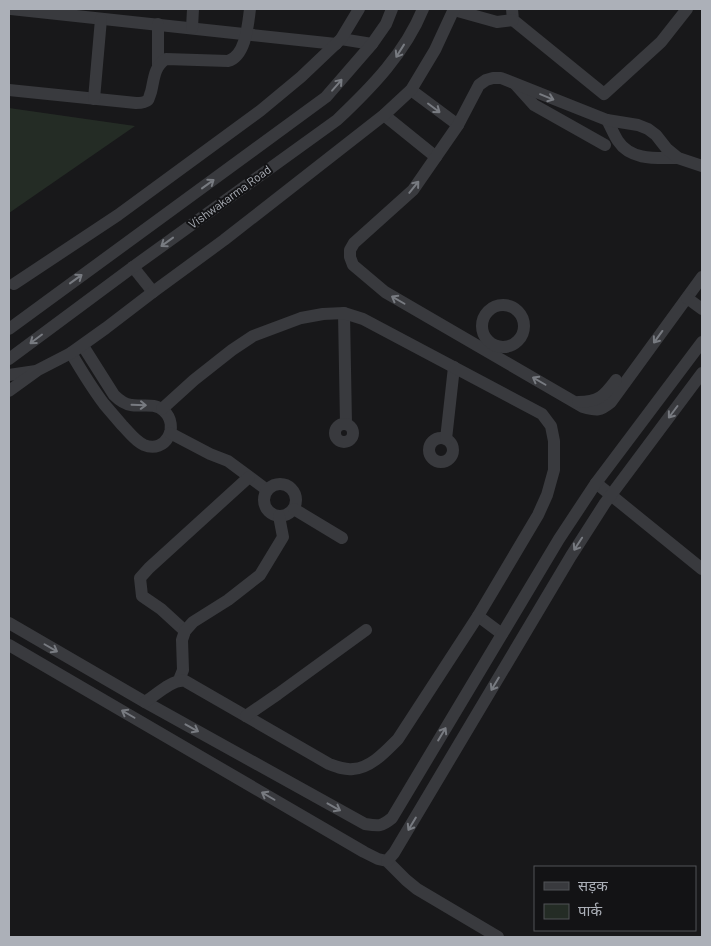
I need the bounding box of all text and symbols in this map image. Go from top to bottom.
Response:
one-way arrow [394,44,404,58]
one-way arrow [331,79,342,92]
one-way arrow [539,92,554,102]
one-way arrow [427,102,440,113]
street label: Vishwakarma Road [186,162,273,231]
one-way arrow [201,178,214,189]
one-way arrow [409,181,420,194]
one-way arrow [160,237,174,247]
one-way arrow [69,274,82,285]
one-way arrow [391,294,406,304]
one-way arrow [653,330,663,344]
one-way arrow [30,333,43,344]
one-way arrow [532,376,546,386]
one-way arrow [130,400,147,410]
one-way arrow [668,405,678,419]
one-way arrow [573,537,583,551]
one-way arrow [43,643,58,653]
one-way arrow [489,676,499,690]
one-way arrow [120,709,135,719]
one-way arrow [184,724,199,733]
one-way arrow [438,727,448,741]
one-way arrow [261,791,275,801]
one-way arrow [327,802,342,812]
one-way arrow [407,816,417,830]
legend [534,866,696,931]
text: सड़क [578,876,608,894]
text: पार्क [578,901,602,919]

